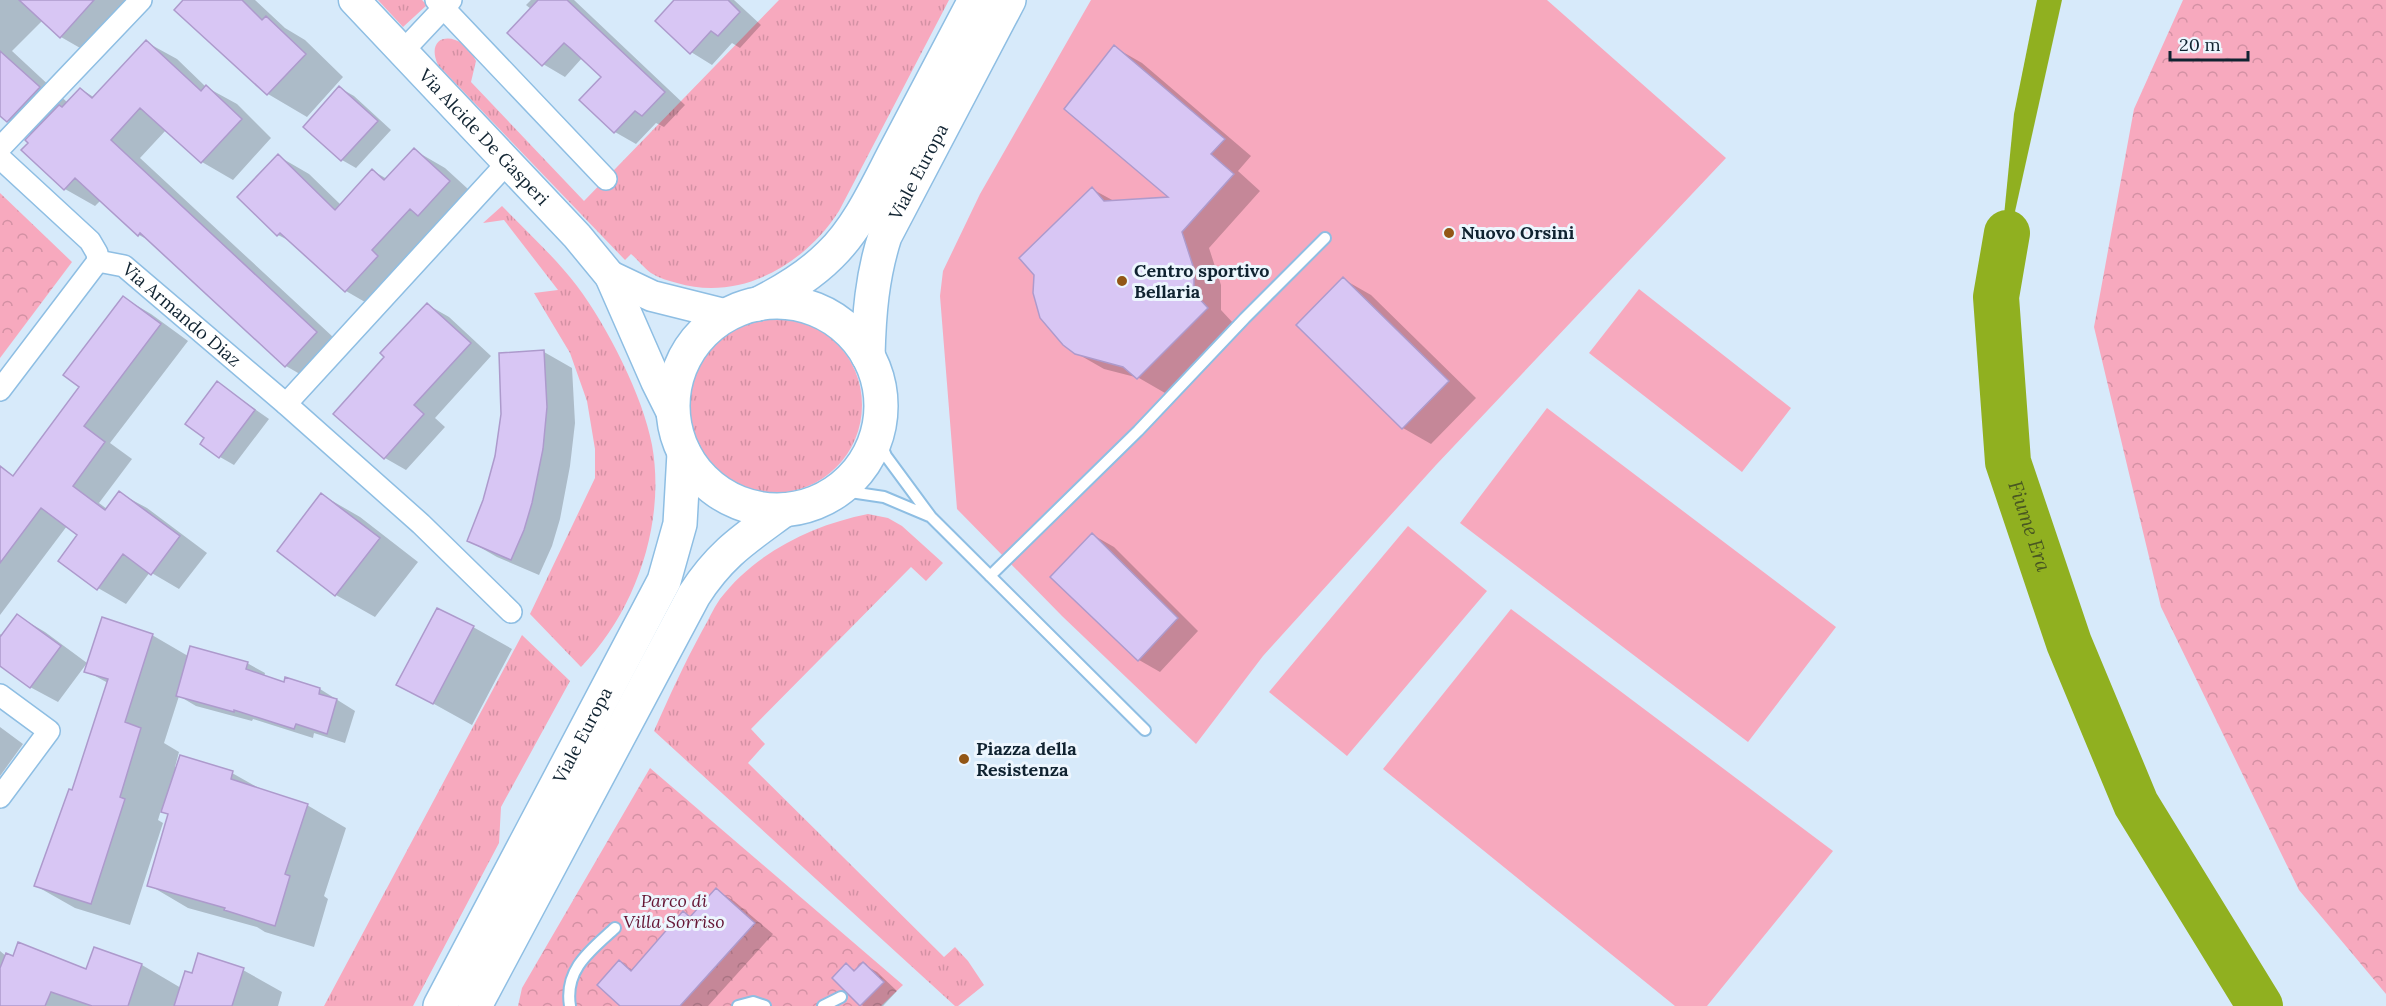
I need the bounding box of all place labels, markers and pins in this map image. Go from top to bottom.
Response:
place label: Nuovo Orsini [1461,221,1575,244]
marker: Nuovo Orsini [1442,226,1456,240]
place label: Centro sportivo Bellaria [1134,259,1270,303]
marker: Centro sportivo Bellaria [1115,274,1129,288]
place label: Piazza della Resistenza [976,737,1077,781]
marker: Piazza della Resistenza [957,752,971,766]

